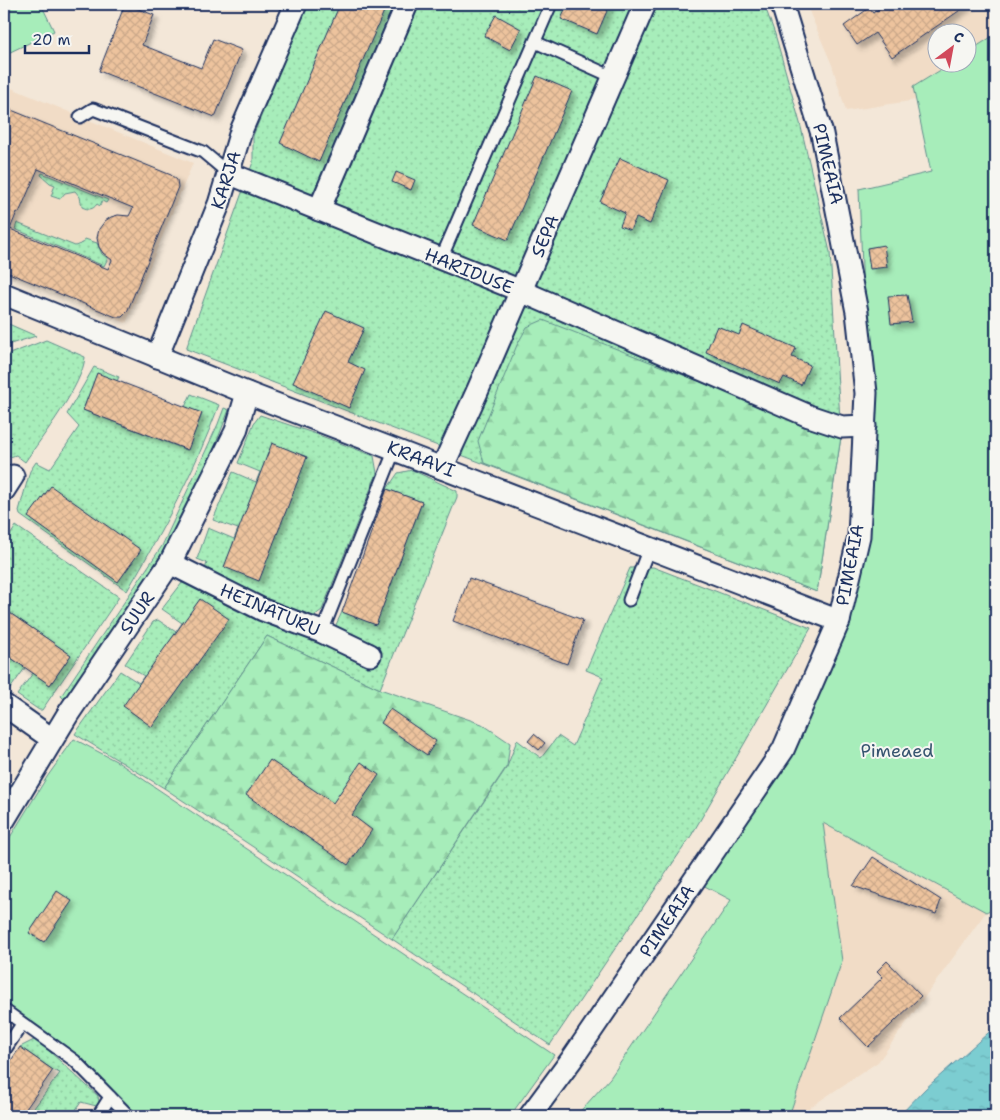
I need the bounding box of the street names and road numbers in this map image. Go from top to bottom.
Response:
street label: PIMEAIA [807,121,849,207]
street label: KARJA [205,148,247,212]
street label: SEPA [525,211,565,261]
street label: HARIDUSE [421,242,517,300]
street label: KRAAVI [384,435,458,483]
street label: PIMEAIA [830,522,870,608]
street label: HEINATURU [216,578,324,642]
street label: SUUR [114,587,160,639]
street label: PIMEAIA [634,880,700,962]

